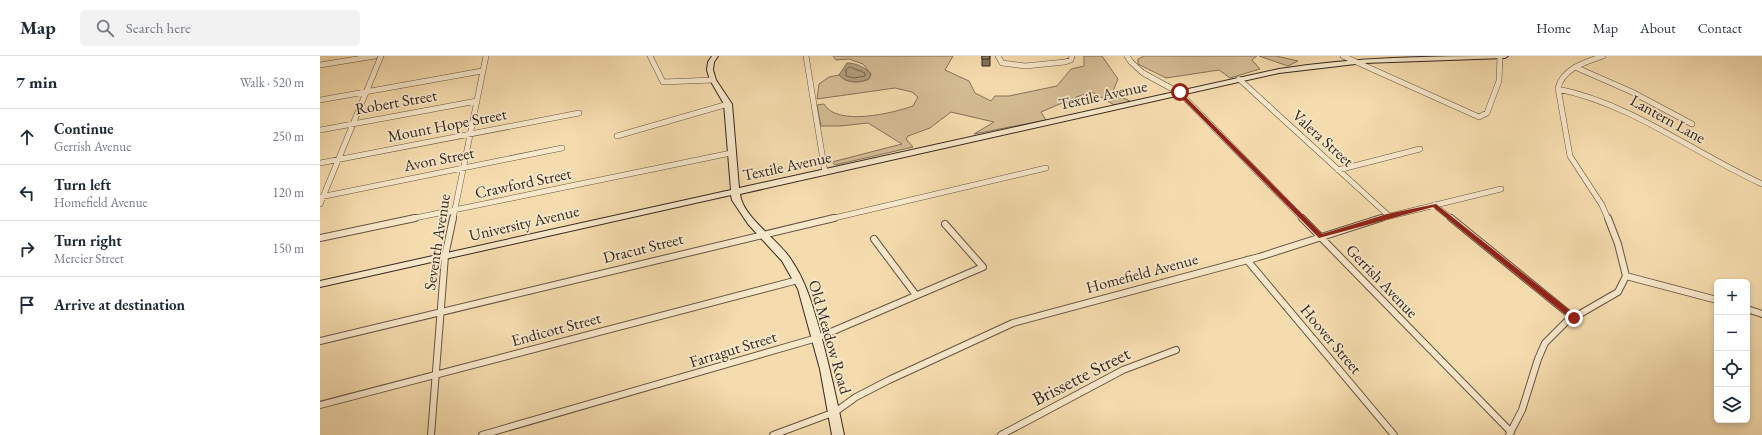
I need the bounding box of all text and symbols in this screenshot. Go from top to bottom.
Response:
search box [80,10,360,46]
text: Map [20,15,56,40]
icon: search [94,17,116,39]
text: Search here [126,18,191,37]
text: Home [1536,19,1571,37]
text: Map [1593,19,1618,37]
text: About [1640,19,1676,37]
text: Contact [1698,19,1742,37]
text: 7 min [16,71,57,93]
text: Walk · 520 m [240,74,304,91]
street label: Textile Avenue [1057,75,1149,115]
route start [1171,83,1189,101]
street label: Robert Street [354,84,438,120]
street label: Lantern Lane [1627,90,1709,148]
street label: Mount Hope Street [386,103,508,147]
street label: Valera Street [1288,105,1358,171]
text: Continue [54,119,114,138]
icon: ahead [16,126,38,148]
text: 250 m [273,128,304,145]
text: Gerrish Avenue [54,138,131,155]
street label: Avon Street [401,142,476,176]
street label: Textile Avenue [741,146,833,186]
street label: Crawford Street [473,163,573,203]
text: Turn left [54,175,111,194]
icon: left [16,182,38,204]
text: 120 m [273,184,304,201]
street label: Seventh Avenue [419,192,455,292]
text: Homefield Avenue [54,194,148,211]
street label: University Avenue [467,200,581,246]
street label: Dracut Street [601,228,685,268]
text: Turn right [54,231,122,250]
icon: right [16,238,38,260]
text: 150 m [273,240,304,257]
street label: Gerrish Avenue [1341,240,1423,322]
street label: Homefield Avenue [1084,248,1200,298]
text: Mercier Street [54,250,124,267]
street label: Old Meadow Road [804,278,857,397]
map controls [1714,279,1750,423]
button: + [1714,279,1750,315]
icon: arrive [16,294,38,316]
text: Arrive at destination [54,295,185,314]
street label: Hoover Street [1296,300,1366,378]
street label: Endicott Street [509,307,603,351]
route end [1565,309,1583,327]
button: − [1714,315,1750,351]
street label: Farragut Street [687,326,779,372]
street label: Brissette Street [1028,341,1134,411]
button: locate [1714,351,1750,387]
button: layers [1714,387,1750,423]

